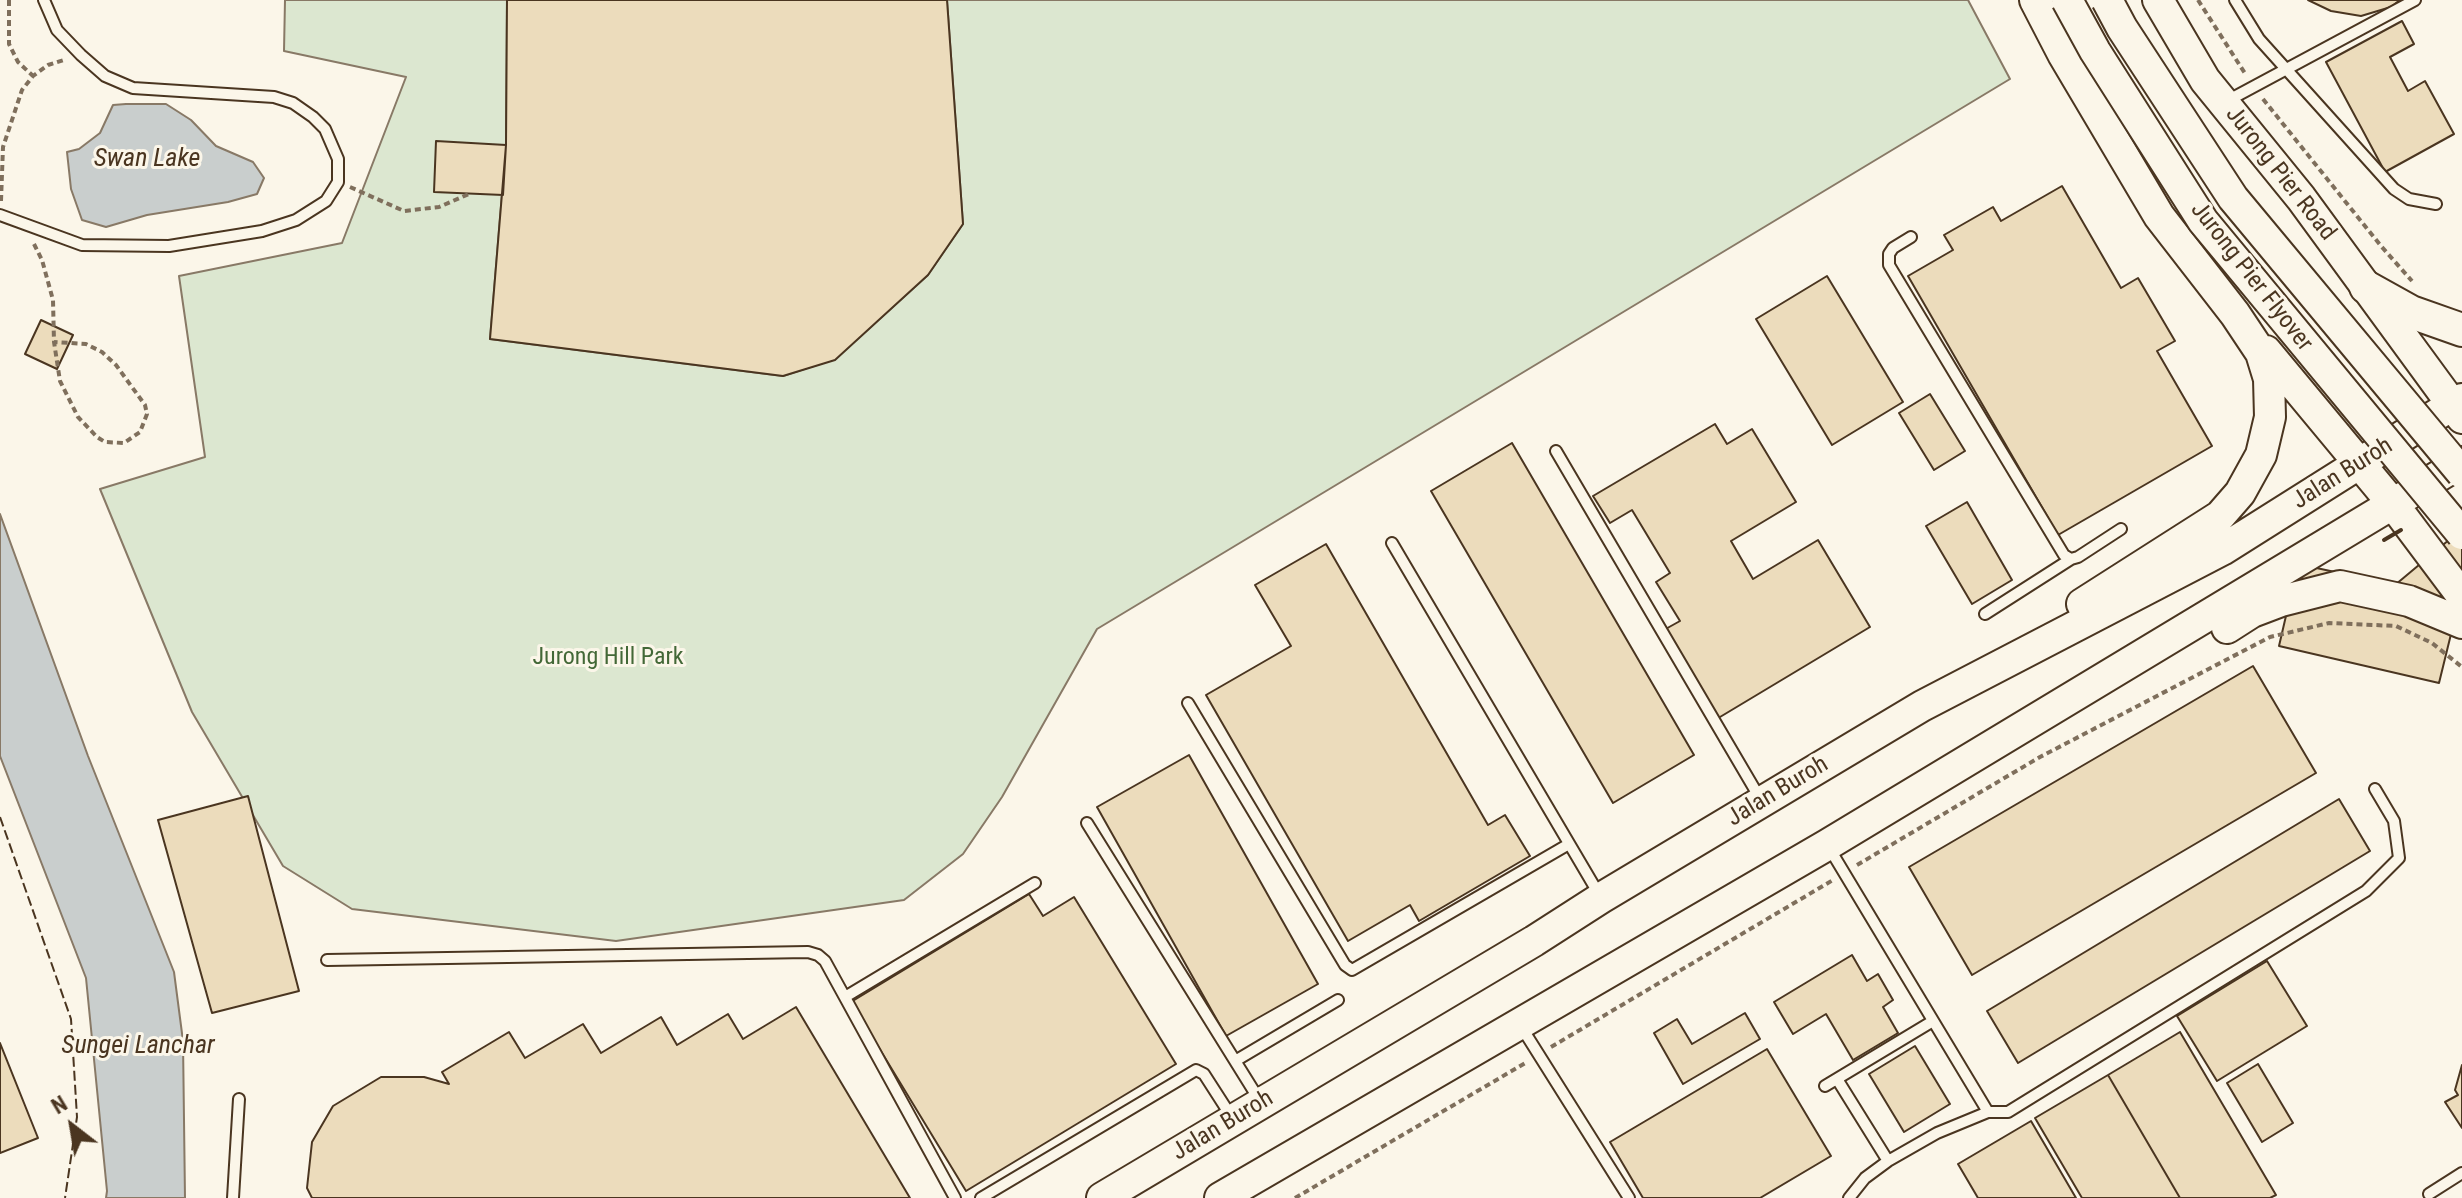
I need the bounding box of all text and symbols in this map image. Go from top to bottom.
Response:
street label: Jurong Pier Road [2219,101,2341,247]
water label: Swan Lake [94,143,200,175]
street label: Jurong Pier Flyover [2184,197,2318,357]
street label: Jalan Buroh [2288,432,2398,516]
park label: Jurong Hill Park [532,644,684,672]
street label: Jalan Buroh [1722,751,1834,833]
water label: Sungei Lanchar [61,1030,215,1062]
street label: Jalan Buroh [1167,1085,1279,1167]
north arrow [32,1086,112,1166]
text: N [47,1091,72,1119]

